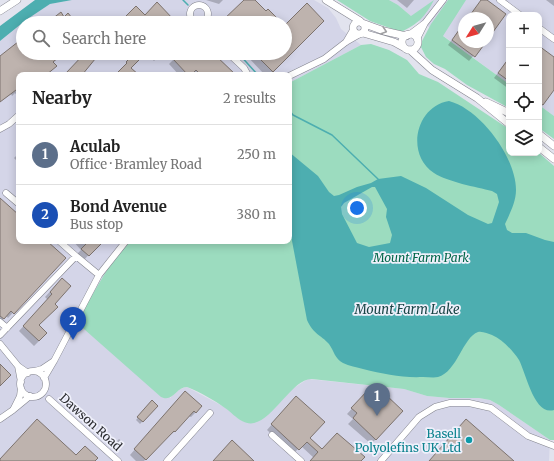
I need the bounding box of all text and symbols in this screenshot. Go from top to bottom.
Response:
north arrow [458,12,494,48]
map controls [506,12,542,156]
button: + [506,12,542,48]
search box [16,16,292,60]
one-way arrow [380,26,387,35]
icon: search [30,27,52,49]
text: Search here [62,29,146,48]
button: − [506,48,542,84]
button: locate [506,84,542,120]
text: Nearby [32,87,92,109]
text: 2 results [223,90,276,107]
button: layers [506,120,542,156]
text: Aculab [70,137,120,156]
text: 1 [42,146,48,163]
text: 250 m [237,146,276,163]
text: Office · Bramley Road [70,156,202,173]
text: Bond Avenue [70,197,167,216]
your location [347,198,367,218]
text: 2 [41,206,49,223]
text: 380 m [237,206,276,223]
text: Bus stop [70,216,123,233]
park label: Mount Farm Park [372,250,469,265]
water label: Mount Farm Lake [353,301,460,318]
pin: 2 [60,307,86,340]
pin: 1 [364,383,390,416]
street label: Dawson Road [57,390,125,454]
place label: Basell Polyolefins UK Ltd [355,426,461,455]
marker: Basell Polyolefins UK Ltd [464,435,474,445]

